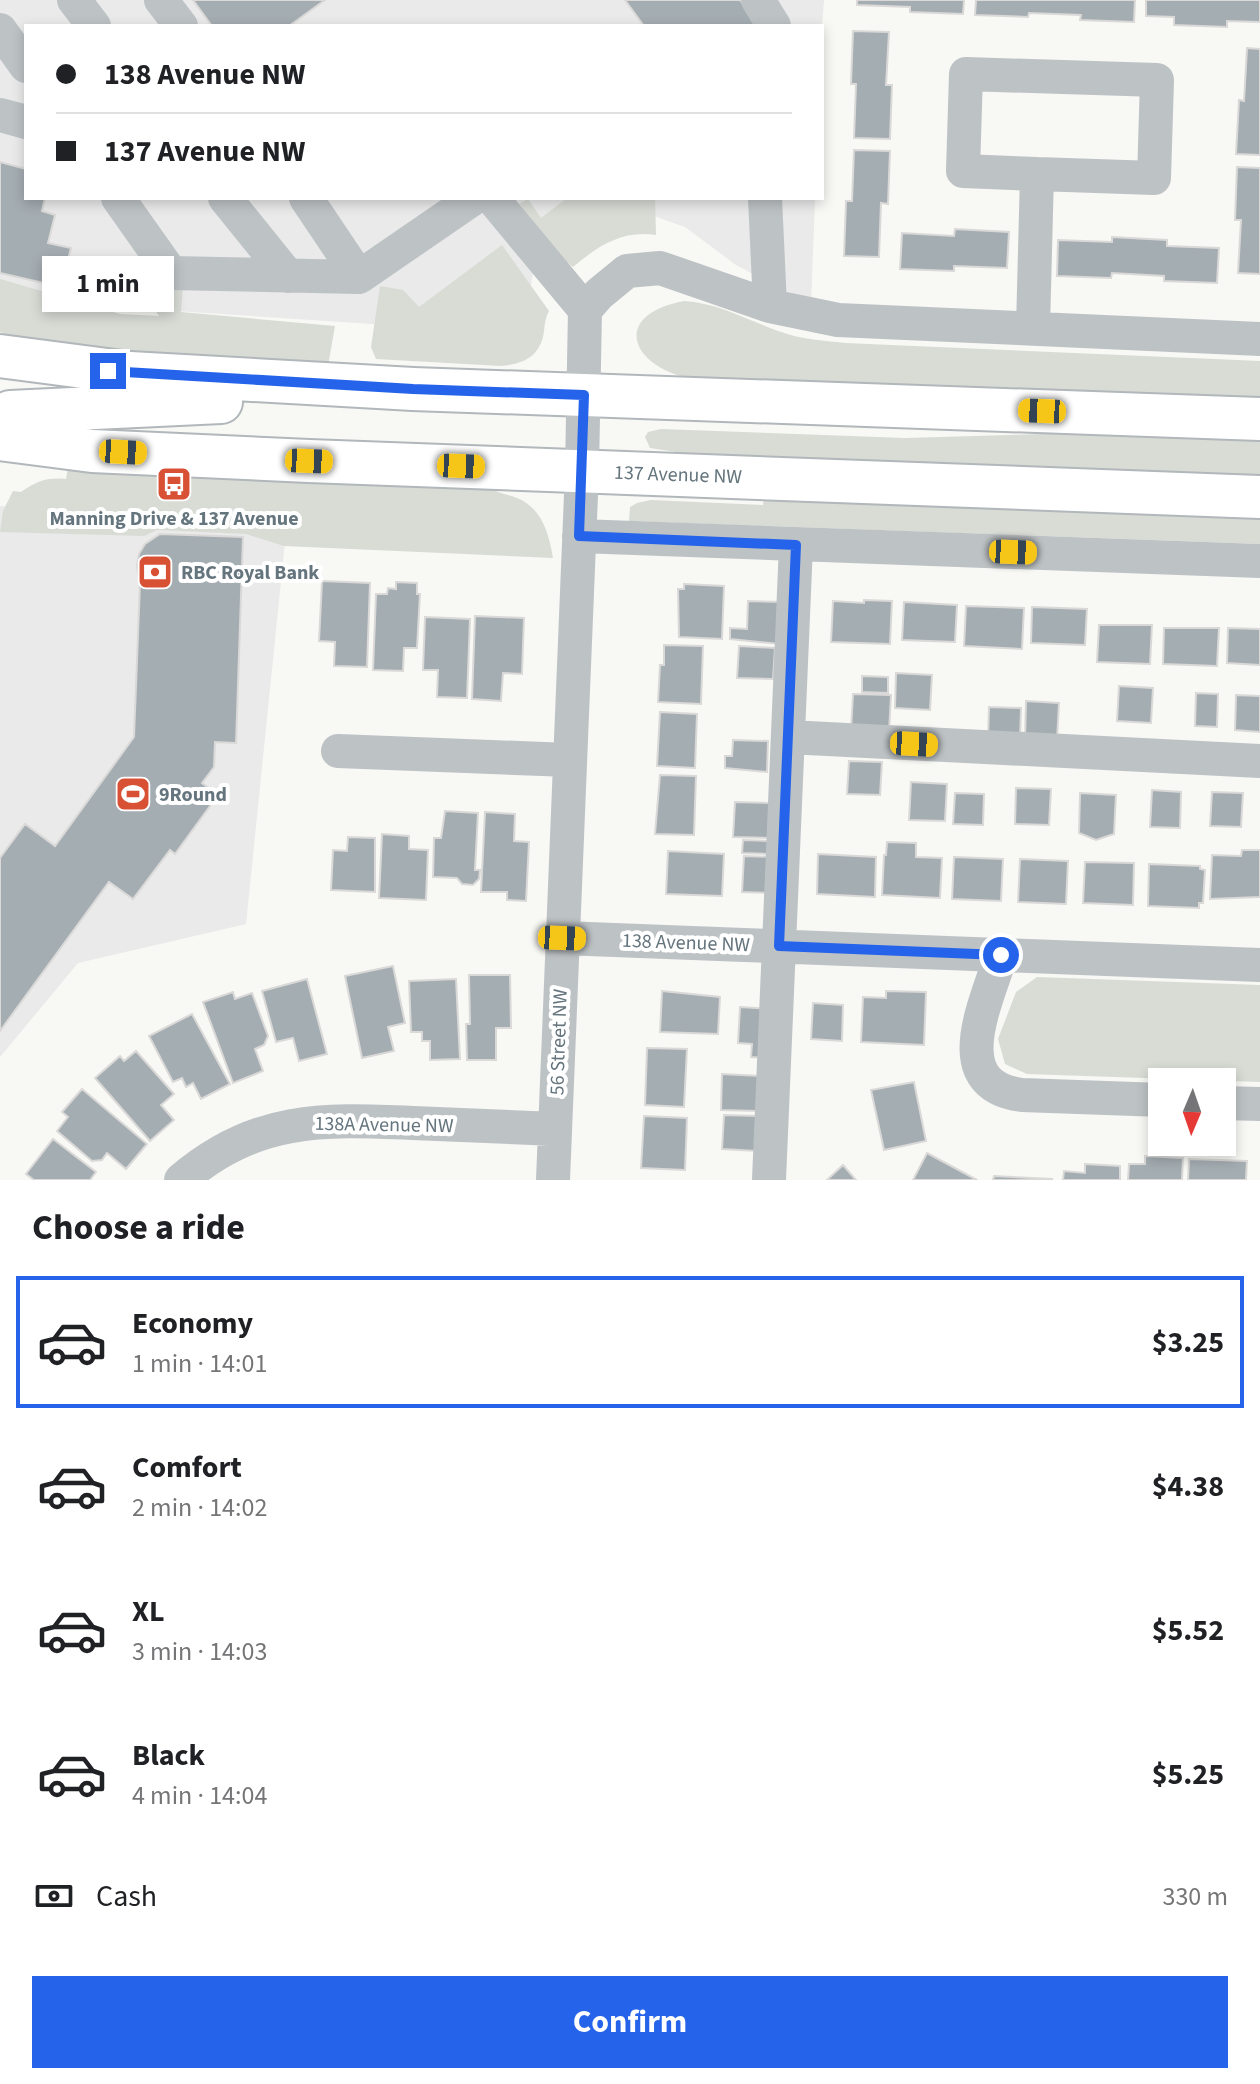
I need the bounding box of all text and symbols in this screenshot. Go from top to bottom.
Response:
text: 138 Avenue NW [104,53,305,96]
text: 137 Avenue NW [104,130,305,173]
callout: 1 min [42,255,174,311]
text: 1 min [76,265,140,302]
route end [90,353,126,389]
car [1018,398,1066,424]
car [98,439,148,465]
car [285,448,333,474]
car [437,453,485,479]
street label: 137 Avenue NW [613,459,743,491]
bus stop icon: Manning Drive & 137 Avenue [155,465,193,503]
place label: Manning Drive & 137 Avenue [49,505,299,533]
car [989,539,1037,565]
bank icon: RBC Royal Bank [136,553,174,591]
place label: RBC Royal Bank [181,559,319,587]
car [889,731,939,757]
sports icon: 9Round [114,775,152,813]
place label: 9Round [159,781,227,809]
car [538,925,586,951]
street label: 138 Avenue NW [621,927,751,959]
route start [983,937,1019,973]
street label: 56 Street NW [543,988,575,1096]
north arrow [1148,1068,1236,1156]
map controls [1148,1068,1236,1156]
street label: 138A Avenue NW [314,1110,454,1140]
text: Choose a ride [32,1202,245,1253]
text: Economy [132,1302,253,1345]
icon: car [36,1306,108,1378]
text: $3.25 [1152,1321,1224,1364]
text: 1 min · 14:01 [132,1345,267,1382]
text: Comfort [132,1446,242,1489]
icon: car [36,1450,108,1522]
text: $4.38 [1152,1465,1224,1508]
text: 2 min · 14:02 [132,1489,267,1526]
text: XL [132,1590,165,1633]
icon: car [36,1594,108,1666]
text: $5.52 [1152,1609,1224,1652]
text: 3 min · 14:03 [132,1633,267,1670]
text: Black [132,1734,205,1777]
icon: car [36,1738,108,1810]
text: $5.25 [1152,1753,1224,1796]
text: 4 min · 14:04 [132,1777,267,1814]
icon: cash [32,1874,76,1918]
text: Cash [96,1875,157,1918]
text: 330 m [1162,1878,1228,1915]
button: Confirm [32,1976,1228,2068]

